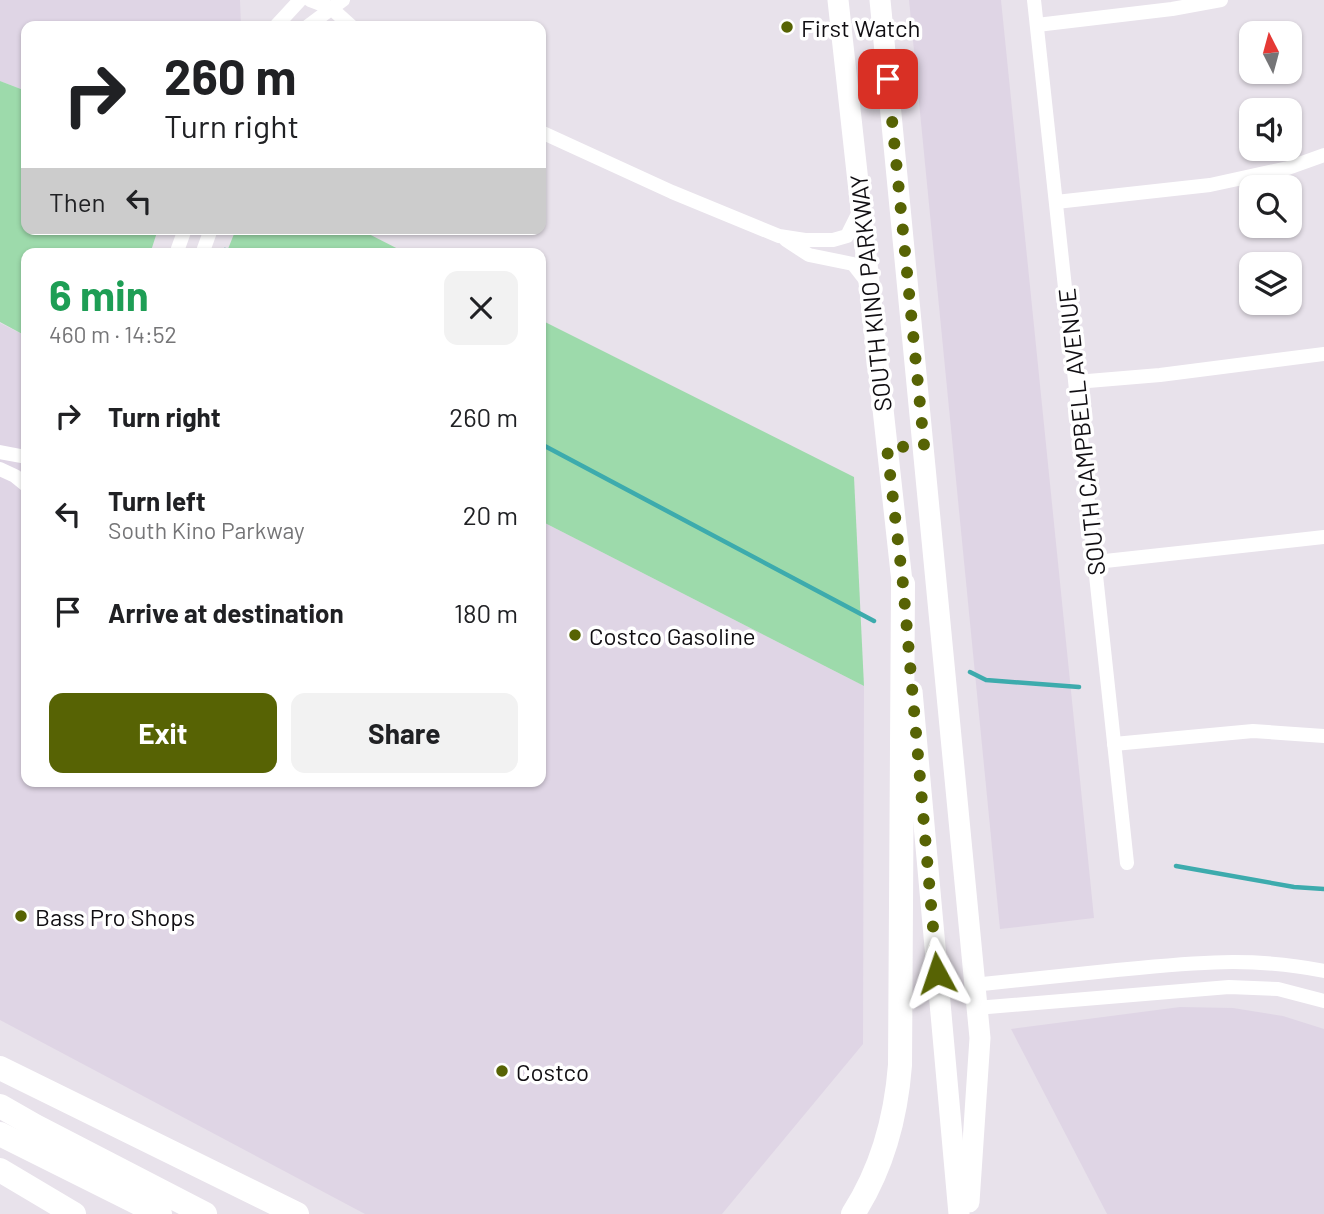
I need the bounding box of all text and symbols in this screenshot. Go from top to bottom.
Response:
place label: First Watch [801,13,920,42]
marker: First Watch [779,19,795,35]
north arrow [1239,21,1302,84]
map controls [1239,21,1302,315]
text: 260 m [164,46,296,105]
icon: right [49,49,140,140]
pin [858,49,918,109]
icon: arrive [869,60,907,98]
button: sound [1239,98,1302,161]
text: Turn right [164,106,299,144]
street label: SOUTH KINO PARKWAY [843,173,897,413]
button: search [1239,175,1302,238]
icon: left [120,182,158,220]
text: Then [49,186,106,217]
button: layers [1239,252,1302,315]
text: 6 min [49,269,149,319]
button: close [444,271,518,345]
street label: SOUTH CAMPBELL AVENUE [1051,287,1111,577]
text: 460 m · 14:52 [49,320,177,348]
icon: right [49,397,87,435]
text: Turn right [108,401,221,432]
text: 260 m [449,401,518,432]
text: Turn left [108,485,206,516]
icon: left [49,495,87,533]
text: 20 m [463,499,518,530]
text: South Kino Parkway [108,516,305,544]
icon: arrive [49,593,87,631]
text: Arrive at destination [108,597,344,628]
text: 180 m [454,597,518,628]
place label: Costco Gasoline [589,621,755,650]
marker: Costco Gasoline [567,627,583,643]
button: Exit [49,693,277,773]
button: Share [291,693,518,773]
place label: Bass Pro Shops [35,902,195,931]
marker: Bass Pro Shops [13,908,29,924]
position arrow [900,936,974,1010]
place label: Costco [516,1057,589,1086]
marker: Costco [494,1063,510,1079]

